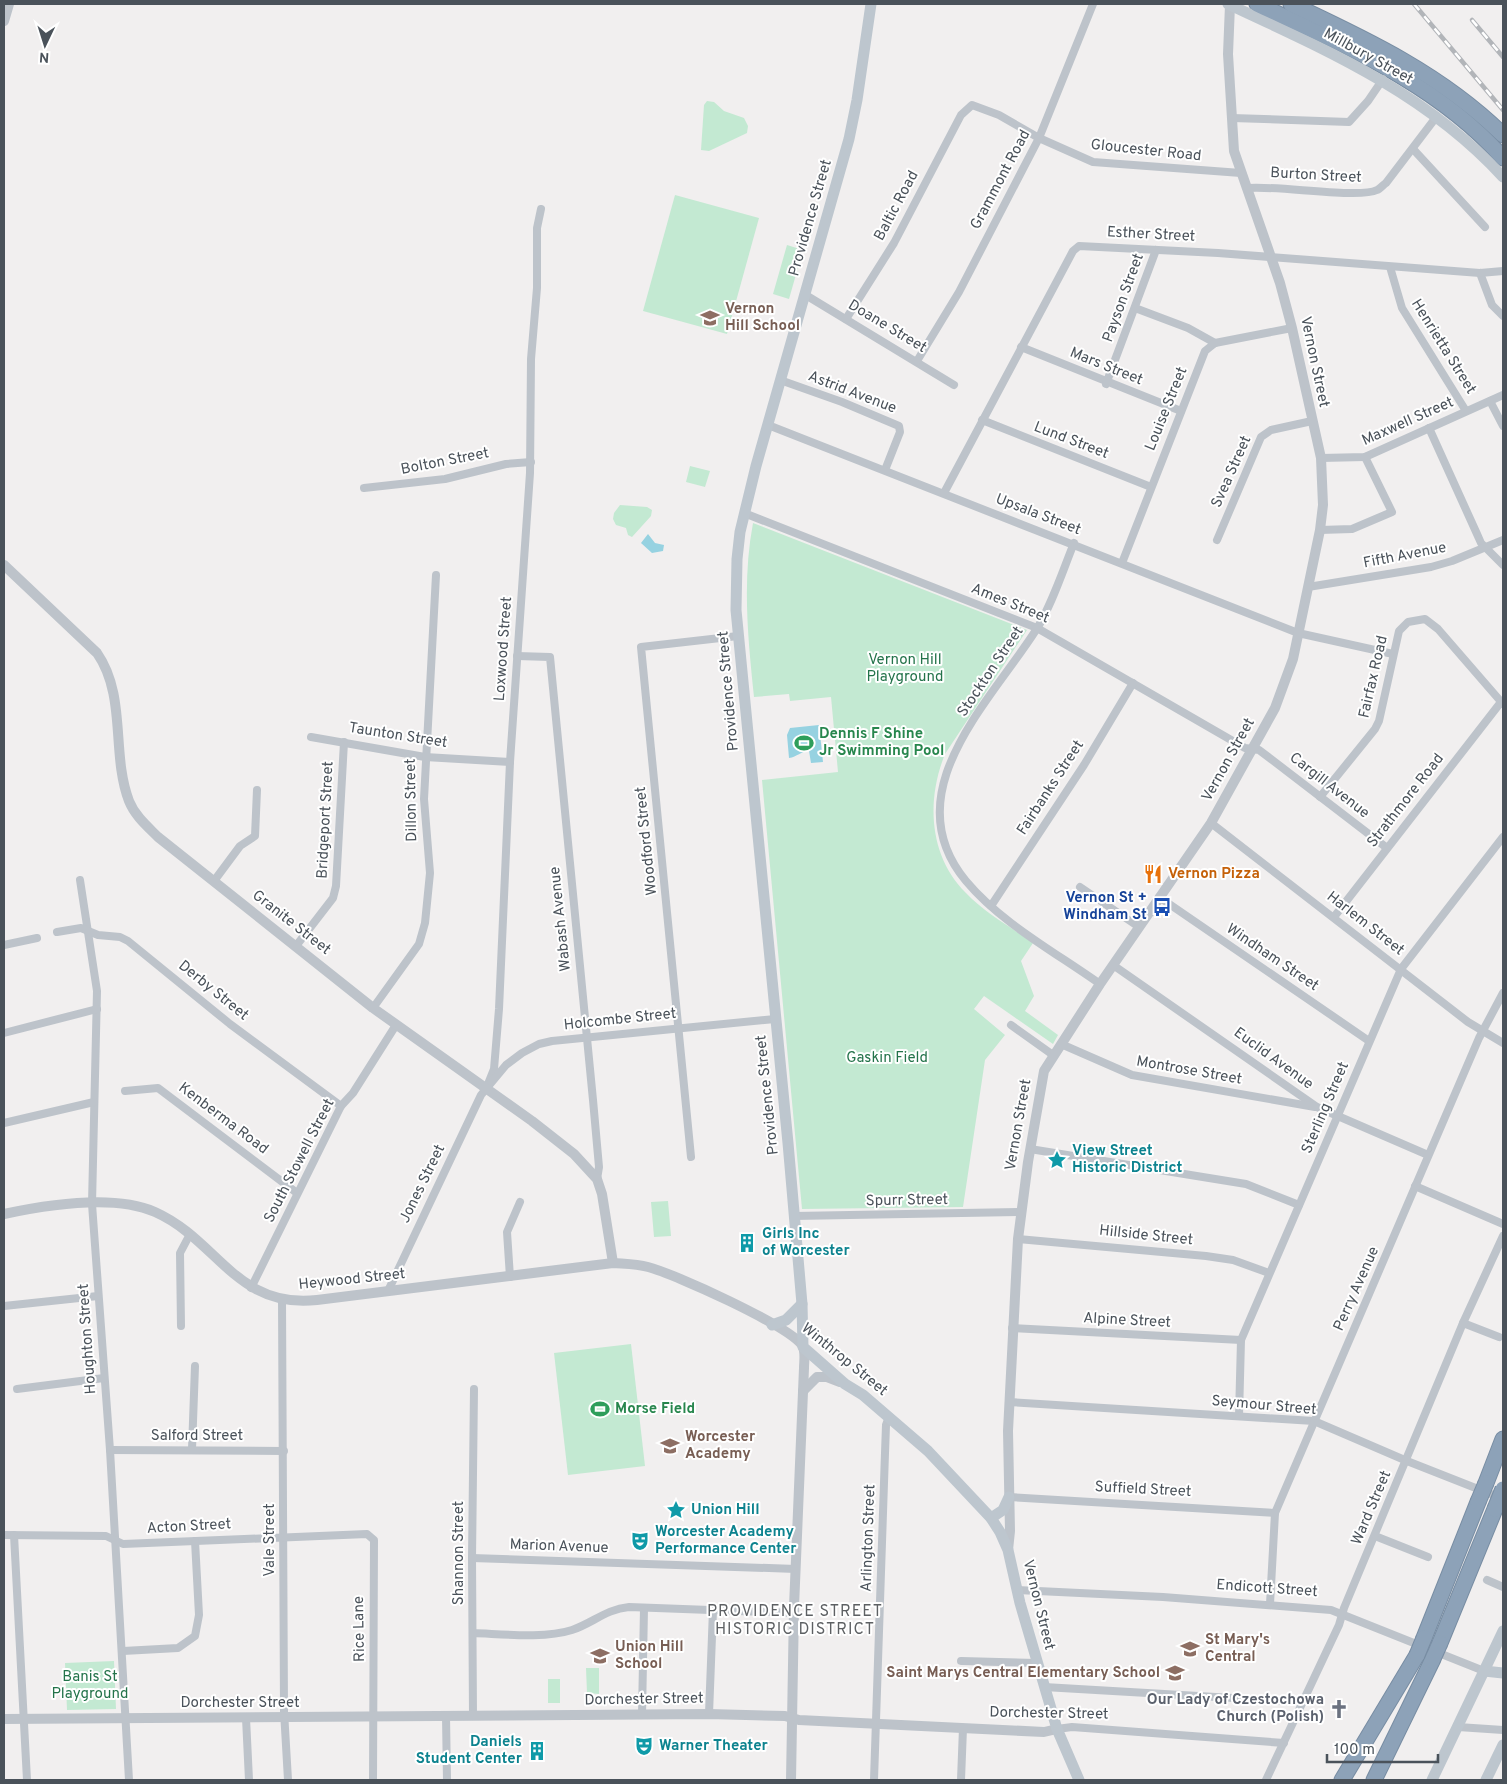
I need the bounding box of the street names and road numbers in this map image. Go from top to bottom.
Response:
street label: Millbury Street [1320,25,1416,89]
street label: Grammont Road [967,127,1035,233]
street label: Gloucester Road [1090,136,1202,166]
street label: Providence Street [785,157,837,279]
street label: Burton Street [1270,164,1362,188]
street label: Baltic Road [871,168,923,244]
street label: Esther Street [1106,223,1196,247]
street label: Payson Street [1099,251,1149,345]
street label: Doane Street [844,296,930,358]
street label: Henrietta Street [1406,296,1480,398]
street label: Vernon Street [1295,315,1333,409]
street label: Mars Street [1067,344,1145,390]
street label: Louise Street [1142,364,1192,454]
street label: Astrid Avenue [805,367,899,419]
street label: Maxwell Street [1359,393,1457,451]
street label: Lund Street [1031,418,1111,464]
street label: Svea Street [1208,433,1256,511]
street label: Bolton Street [399,444,491,480]
street label: Upsala Street [993,490,1083,540]
street label: Fifth Avenue [1362,539,1448,573]
street label: Ames Street [968,580,1052,628]
street label: Loxwood Street [491,596,517,702]
street label: Stockton Street [954,623,1028,721]
street label: Providence Street [714,630,744,752]
street label: Fairfax Road [1355,634,1393,720]
street label: Vernon Street [1198,715,1260,805]
street label: Taunton Street [347,719,449,753]
street label: Fairbanks Street [1013,737,1089,839]
street label: Cargill Avenue [1285,749,1373,823]
street label: Strathmore Road [1363,750,1449,852]
street label: Dillon Street [402,758,422,842]
street label: Bridgeport Street [313,761,339,879]
street label: Woodford Street [632,786,662,896]
street label: Wabash Avenue [546,866,576,972]
street label: Granite Street [248,886,334,960]
street label: Harlem Street [1322,888,1408,960]
street label: Windham Street [1222,920,1322,996]
street label: Derby Street [174,957,252,1025]
street label: Holcombe Street [563,1005,677,1035]
street label: Euclid Avenue [1229,1024,1317,1094]
street label: Providence Street [752,1034,784,1156]
street label: Montrose Street [1135,1052,1243,1090]
street label: Sterling Street [1298,1059,1354,1157]
street label: Vernon Street [1002,1078,1036,1172]
street label: Kenberma Road [174,1079,272,1159]
street label: South Stowell Street [260,1096,340,1226]
street label: Jones Street [396,1142,450,1226]
street label: Spurr Street [866,1191,948,1211]
street label: Hillside Street [1098,1222,1194,1250]
street label: Perry Avenue [1330,1244,1384,1334]
street label: Heywood Street [298,1265,406,1295]
street label: Houghton Street [75,1283,101,1395]
street label: Alpine Street [1083,1309,1171,1333]
street label: Winthrop Street [797,1319,891,1401]
street label: Seymour Street [1211,1392,1317,1420]
street label: Salford Street [151,1427,243,1446]
street label: Ward Street [1348,1468,1396,1548]
street label: Suffield Street [1094,1478,1192,1502]
street label: Arlington Street [858,1484,880,1592]
street label: Shannon Street [450,1501,469,1605]
street label: Vale Street [261,1503,280,1577]
street label: Acton Street [146,1515,232,1539]
street label: Marion Avenue [509,1536,609,1558]
street label: Vernon Street [1018,1558,1058,1652]
street label: Endicott Street [1216,1576,1318,1602]
street label: Rice Lane [350,1596,370,1662]
street label: Dorchester Street [584,1689,704,1711]
street label: Dorchester Street [180,1694,300,1713]
street label: Dorchester Street [989,1703,1109,1725]

